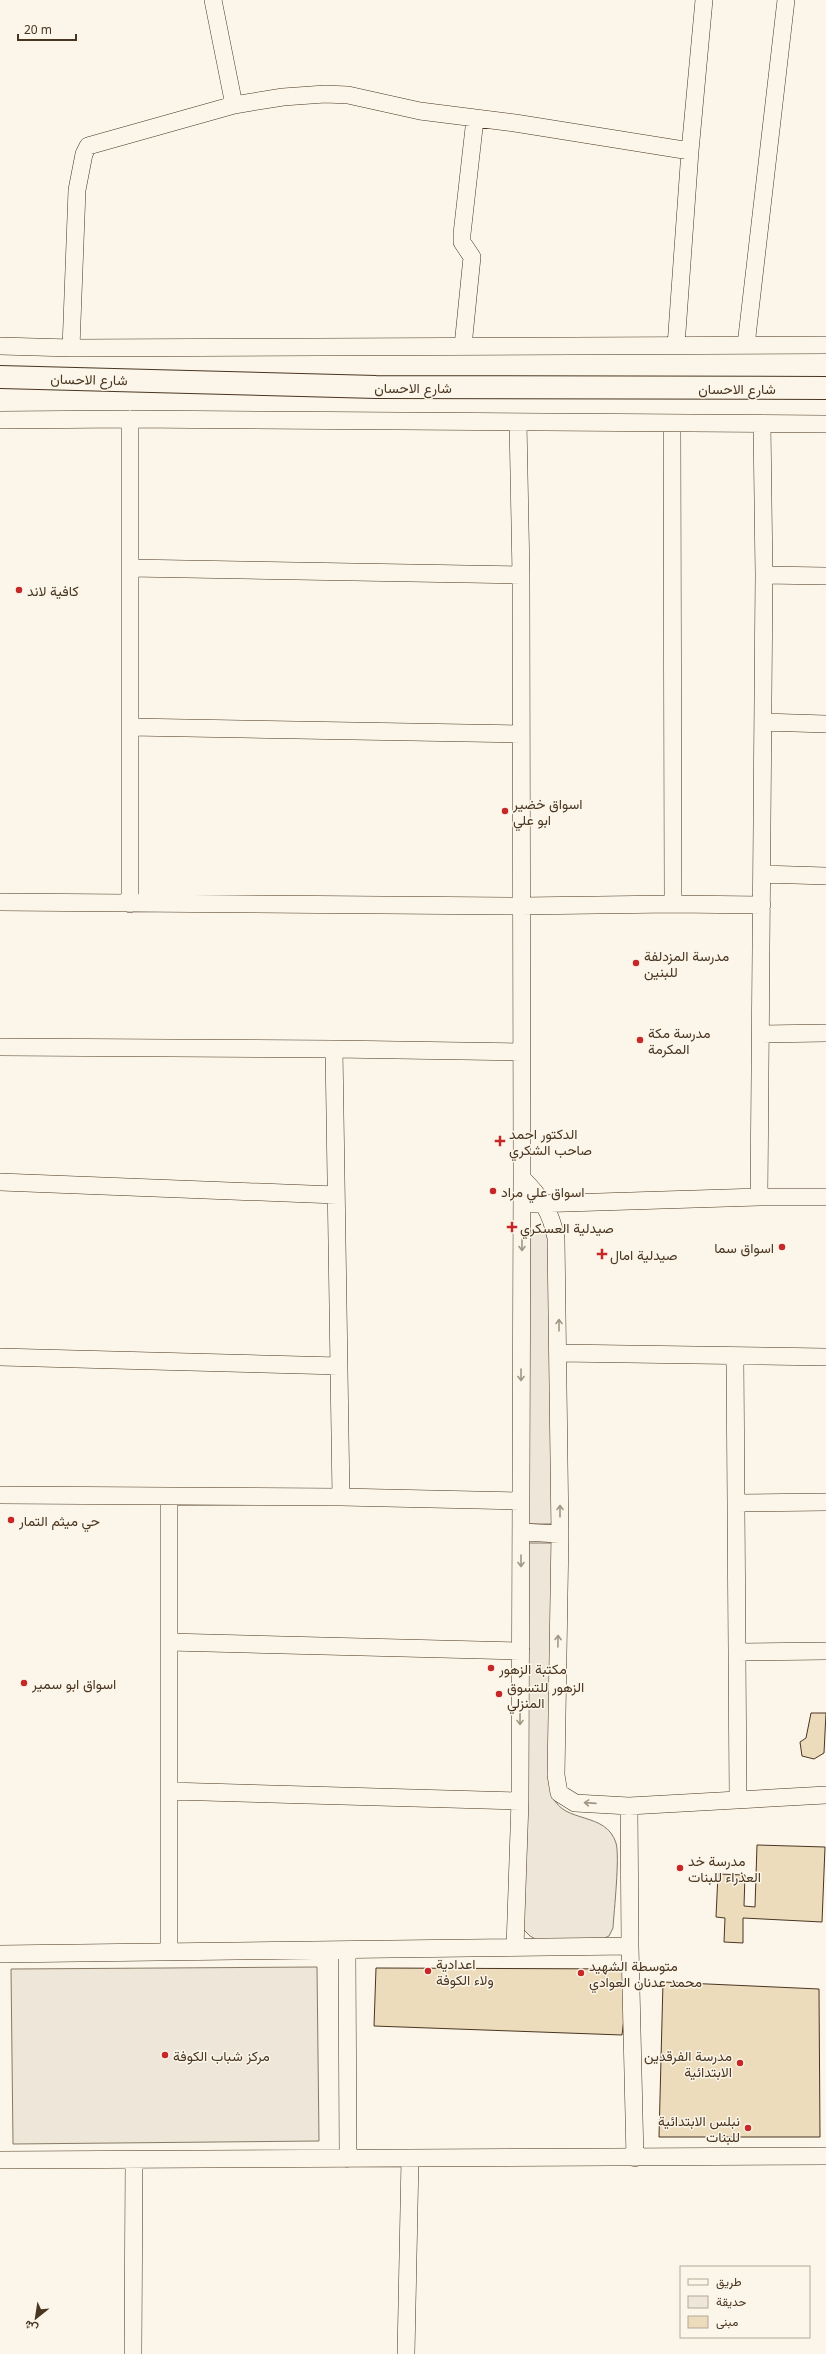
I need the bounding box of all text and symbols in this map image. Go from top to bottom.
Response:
scale bar [18,16,76,42]
text: 20 m [24,21,52,38]
street label: شارع الاحسان [50,369,128,391]
street label: شارع الاحسان [374,378,452,399]
street label: شارع الاحسان [698,379,776,400]
place label: كافية لاند [27,581,79,600]
marker: كافية لاند [14,585,24,595]
place label: اسواق خضير ابو علي [512,794,582,832]
marker: اسواق خضير ابو علي [500,806,510,816]
place label: مدرسة المزدلفة للبنين [644,946,729,981]
marker: مدرسة المزدلفة للبنين [631,958,641,968]
place label: مدرسة مكة المكرمة [648,1023,710,1058]
marker: مدرسة مكة المكرمة [635,1035,645,1045]
place label: الدكتور احمد صاحب الشكري [509,1124,592,1162]
marker: الدكتور احمد صاحب الشكري [494,1135,506,1147]
place label: اسواق علي مراد [501,1182,584,1204]
marker: اسواق علي مراد [488,1186,498,1196]
place label: صيدلية العسكري [520,1218,614,1240]
marker: صيدلية العسكري [507,1222,517,1232]
one-way arrow [518,1238,526,1251]
place label: اسواق سما [714,1238,774,1257]
marker: اسواق سما [777,1242,787,1252]
place label: صيدلية امال [610,1245,678,1265]
marker: صيدلية امال [597,1249,607,1259]
one-way arrow [555,1319,563,1332]
one-way arrow [517,1368,525,1381]
one-way arrow [556,1505,564,1518]
place label: حي ميثم التمار [18,1511,100,1533]
marker: حي ميثم التمار [6,1515,16,1525]
one-way arrow [517,1554,525,1567]
one-way arrow [554,1635,562,1648]
place label: مكتبة الزهور [498,1659,567,1678]
marker: مكتبة الزهور [486,1663,496,1673]
place label: اسواق ابو سمير [31,1674,116,1693]
place label: الزهور للتسوق المنزلي [507,1677,584,1715]
marker: اسواق ابو سمير [19,1678,29,1688]
marker: الزهور للتسوق المنزلي [494,1689,504,1699]
one-way arrow [516,1712,524,1725]
one-way arrow [584,1800,597,1807]
place label: مدرسة خد العذراء للبنات [688,1851,761,1886]
marker: مدرسة خد العذراء للبنات [675,1863,685,1873]
place label: اعدادية ولاء الكوفة [436,1954,494,1989]
place label: متوسطة الشهيد محمد عدنان العوادي [589,1956,702,1994]
marker: اعدادية ولاء الكوفة [423,1966,433,1976]
marker: متوسطة الشهيد محمد عدنان العوادي [576,1968,586,1978]
place label: مركز شباب الكوفة [173,2046,270,2065]
place label: مدرسة الفرقدين الابتدائية [644,2046,732,2081]
marker: مركز شباب الكوفة [160,2050,170,2060]
marker: مدرسة الفرقدين الابتدائية [735,2058,745,2068]
place label: نبلس الابتدائية للبنات [658,2111,740,2146]
marker: نبلس الابتدائية للبنات [743,2123,753,2133]
legend [680,2266,810,2338]
text: طريق [716,2273,742,2290]
text: حديقة [716,2293,746,2310]
north arrow [16,2298,56,2338]
text: مبنى [716,2313,738,2330]
text: ش [21,2317,40,2337]

